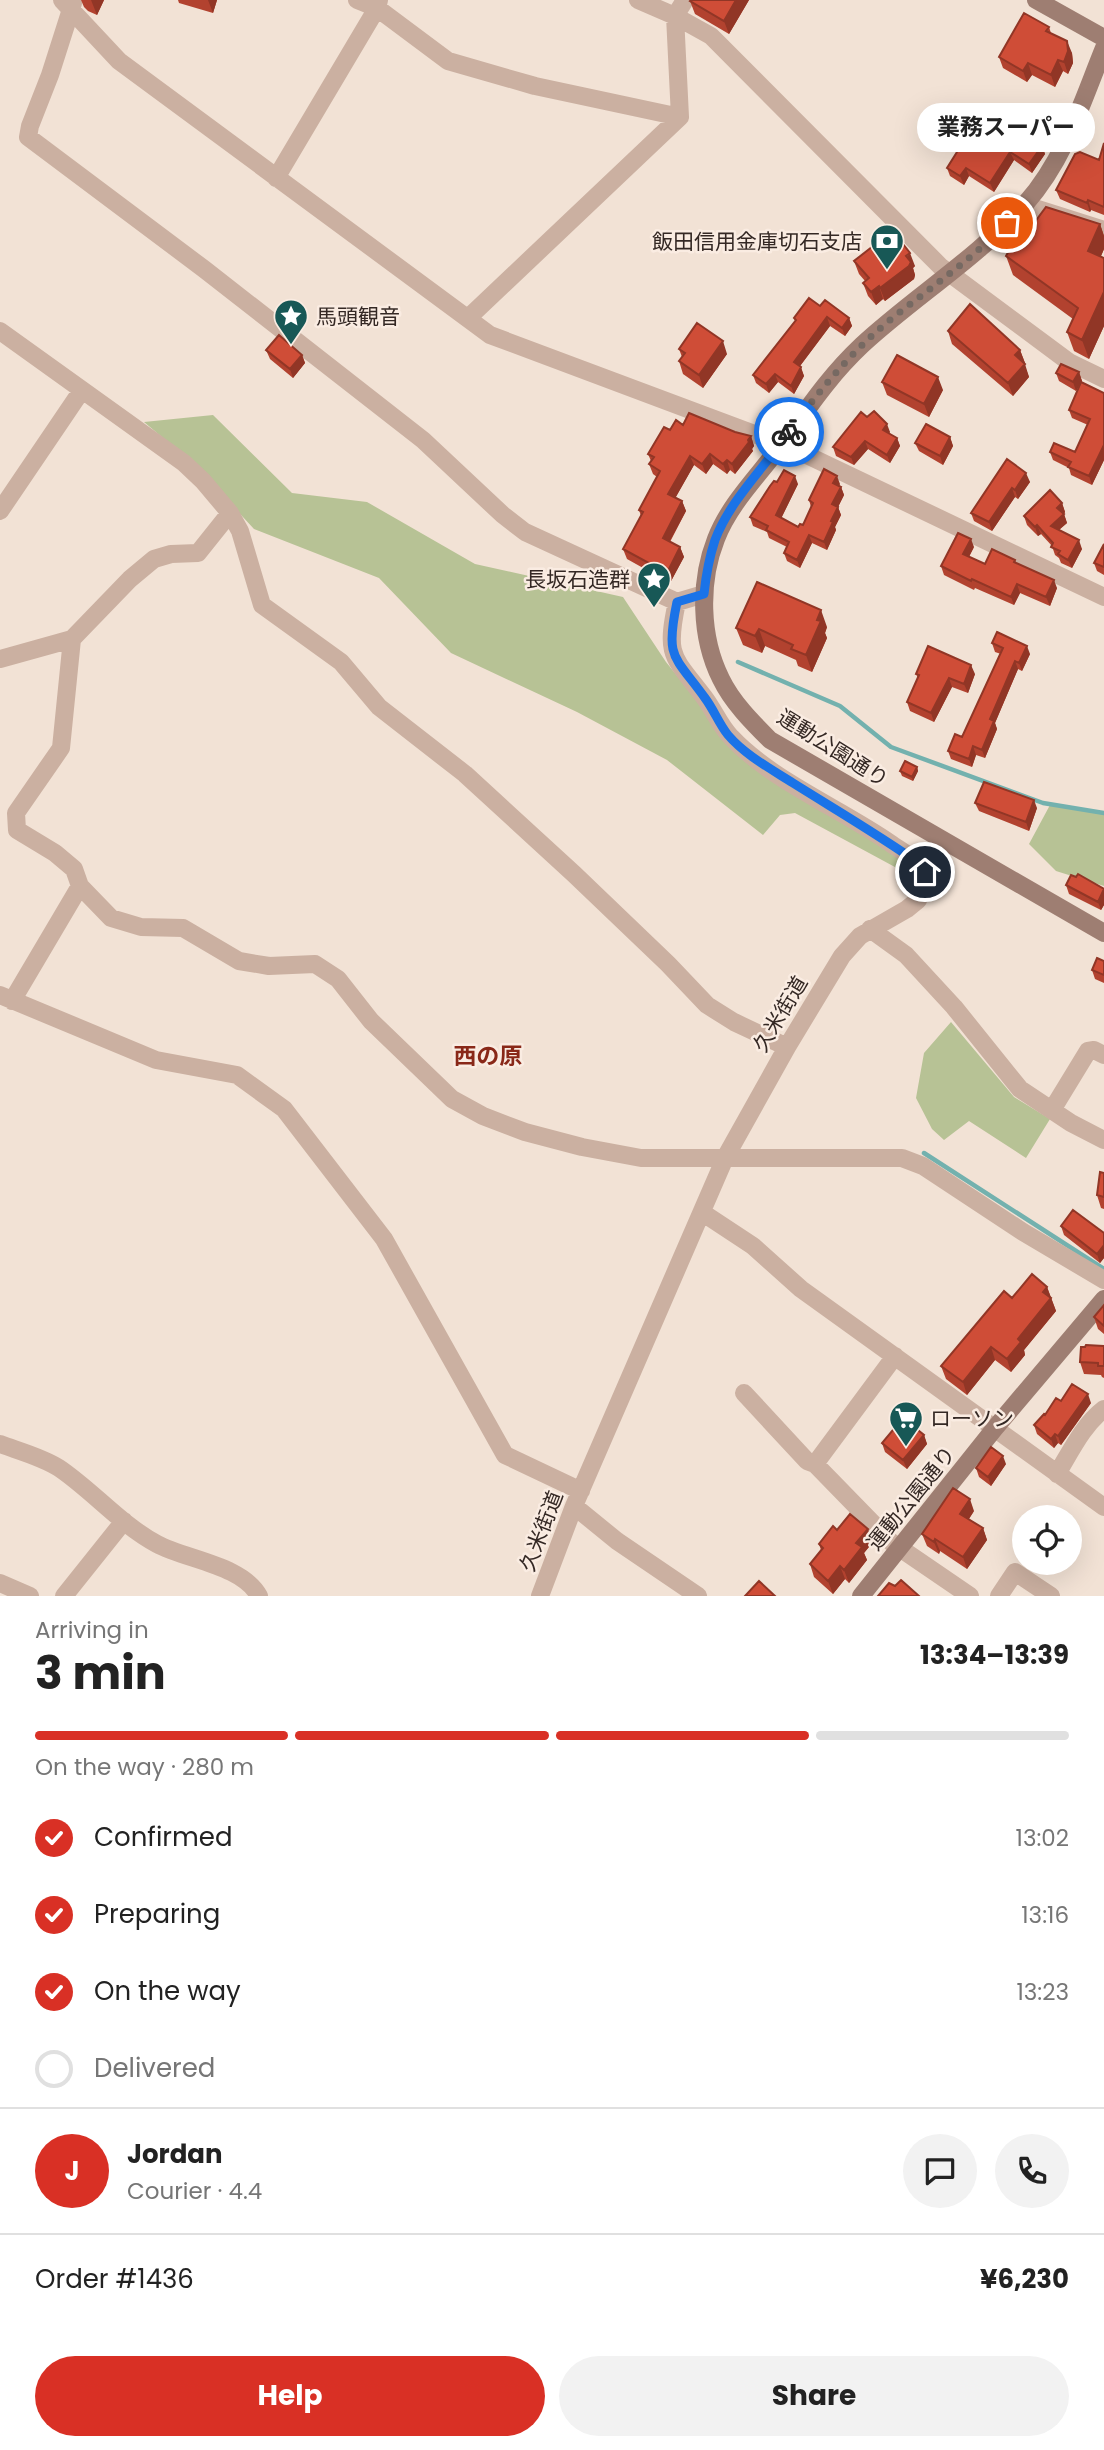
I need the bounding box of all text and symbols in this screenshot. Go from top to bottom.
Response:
callout: 業務スーパー [918,104,1096,153]
text: 業務スーパー [937,111,1075,143]
pin [977,193,1037,253]
icon: bag [988,204,1026,242]
bank icon: 飯田信用金庫切石支店 [868,222,906,271]
place label: 飯田信用金庫切石支店 [652,227,862,256]
place icon: 馬頭観音 [272,297,310,346]
place label: 馬頭観音 [316,302,400,331]
courier [754,397,824,467]
icon: bike [770,413,808,451]
place icon: 長坂石造群 [635,560,673,609]
place label: 長坂石造群 [525,565,630,594]
street label: 運動公園通り [772,702,894,794]
pin [895,842,955,902]
icon: home [906,853,944,891]
street label: 久米街道 [746,971,814,1057]
district label: 西の原 [454,1040,523,1072]
supermarket icon: ローソン [887,1399,925,1448]
place label: ローソン [930,1404,1014,1433]
street label: 運動公園通り [860,1440,962,1556]
street label: 久米街道 [512,1487,570,1575]
map controls [1012,1505,1082,1575]
button: locate [1012,1505,1082,1575]
text: Arriving in [35,1614,149,1646]
text: 13:34–13:39 [920,1637,1069,1673]
text: 3 min [35,1641,166,1705]
text: On the way · 280 m [35,1751,254,1783]
icon: check [35,1819,73,1857]
text: Confirmed [94,1819,232,1855]
text: 13:02 [1016,1822,1069,1854]
icon: check [35,1896,73,1934]
text: Preparing [94,1896,220,1932]
text: 13:16 [1021,1899,1069,1931]
icon: check [35,1973,73,2011]
text: On the way [94,1973,241,2009]
text: 13:23 [1016,1976,1069,2008]
text: Delivered [94,2050,215,2086]
button: chat [903,2134,977,2208]
button: phone [995,2134,1069,2208]
text: Jordan [127,2136,223,2172]
text: J [64,2153,80,2189]
text: Courier · 4.4 [127,2175,262,2207]
text: Order #1436 [35,2261,194,2297]
text: ¥6,230 [980,2261,1069,2297]
button: Help [35,2356,545,2436]
button: Share [559,2356,1069,2436]

